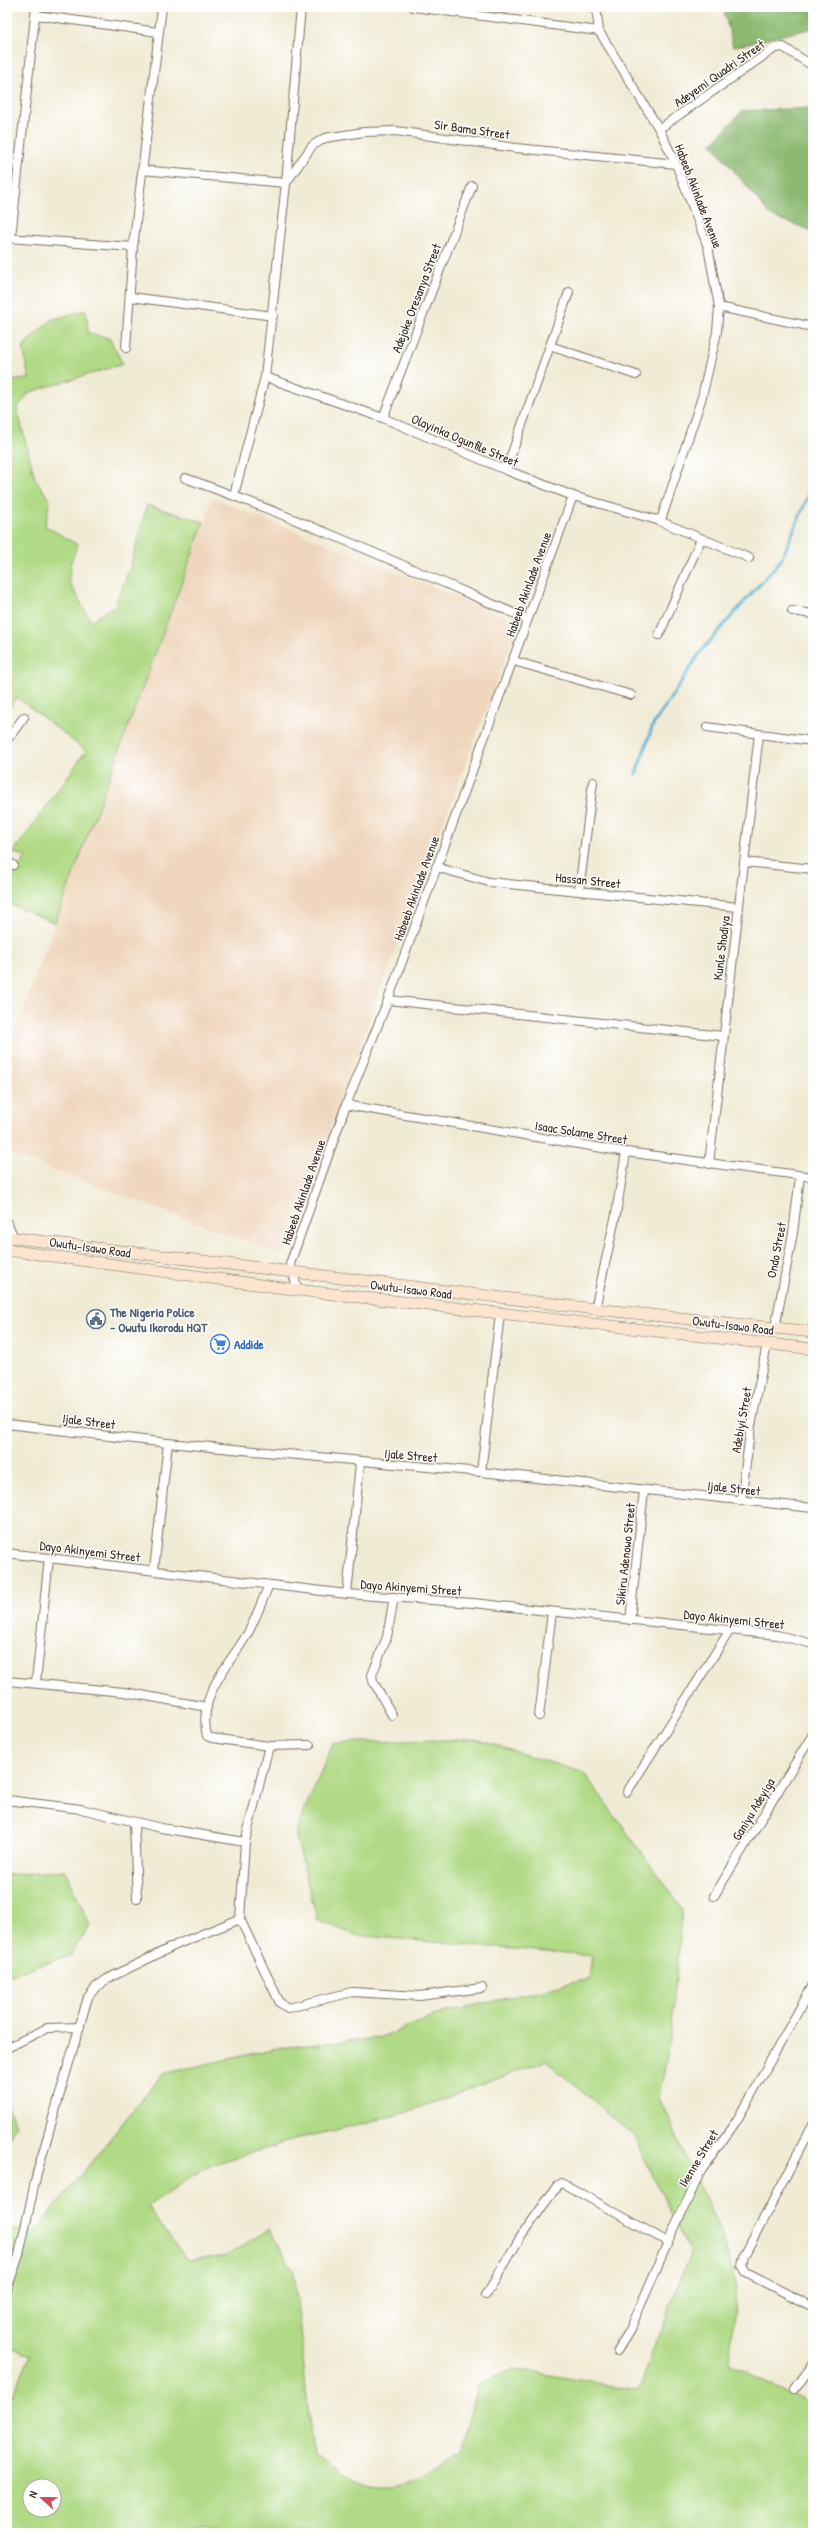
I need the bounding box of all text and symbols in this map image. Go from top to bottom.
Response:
street label: Adeyemi Quadri Street [670,35,768,111]
street label: Sir Bama Street [433,115,511,143]
street label: Habeeb Akinlade Avenue [671,141,727,251]
street label: Adejoke Oresanya Street [387,240,445,355]
street label: Olayinka Ogunfile Street [409,409,522,471]
street label: Habeeb Akinlade Avenue [501,529,555,639]
street label: Habeeb Akinlade Avenue [389,833,443,943]
street label: Hassan Street [555,868,622,892]
street label: Kunle Shodiya [708,915,734,981]
street label: Isaac Solame Street [534,1116,629,1148]
street label: Habeeb Akinlade Avenue [277,1137,329,1247]
street label: Ondo Street [762,1220,790,1280]
street label: Owutu-Isawo Road [48,1232,132,1262]
street label: Owutu-Isawo Road [369,1275,453,1303]
place label: The Nigeria Police - Owutu Ikorodu HQT [109,1303,208,1336]
public building icon: The Nigeria Police - Owutu Ikorodu HQT [85,1308,107,1330]
street label: Owutu-Isawo Road [691,1311,775,1339]
supermarket icon: Addide [209,1333,231,1355]
place label: Addide [234,1335,264,1353]
street label: Adebiyi Street [726,1385,756,1454]
street label: Ijale Street [62,1409,117,1433]
street label: Ijale Street [384,1444,439,1466]
street label: Ijale Street [707,1476,762,1500]
street label: Sikiru Adenowo Street [611,1502,639,1606]
street label: Dayo Akinyemi Street [39,1536,142,1566]
street label: Dayo Akinyemi Street [360,1574,463,1600]
street label: Dayo Akinyemi Street [683,1605,786,1633]
street label: Ganiyu Adeyiga [727,1774,779,1844]
street label: Ikenne Street [674,2126,722,2190]
north arrow [22,2478,62,2518]
text: N [25,2489,40,2500]

